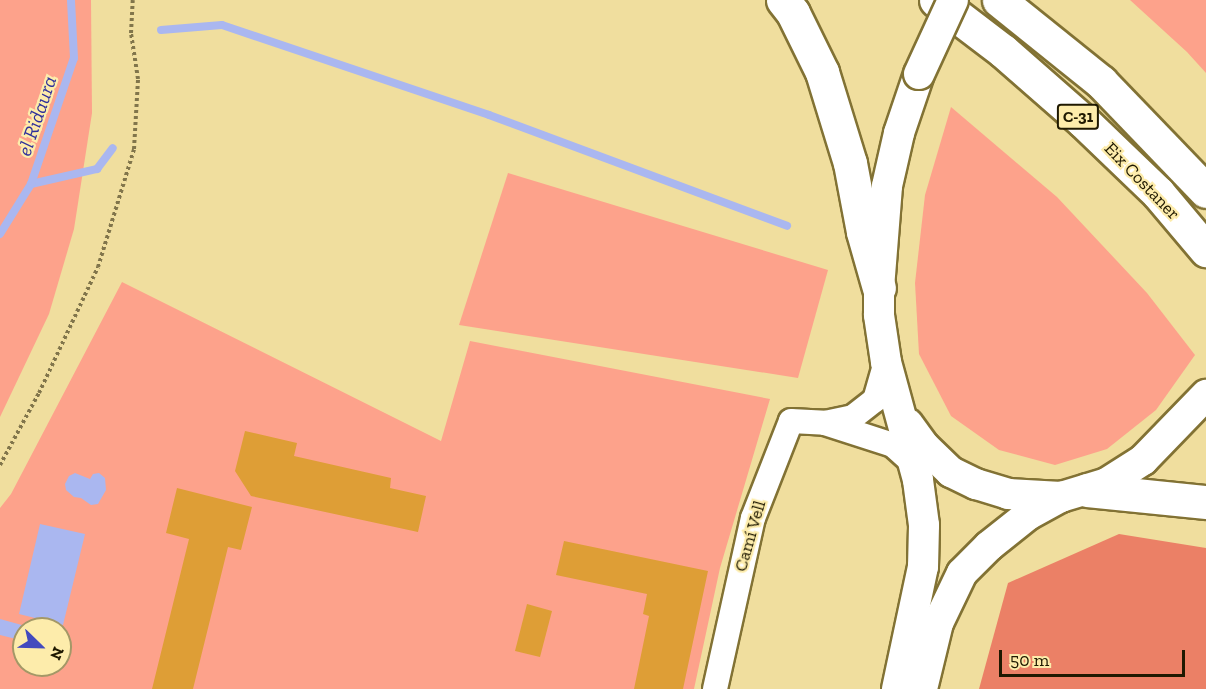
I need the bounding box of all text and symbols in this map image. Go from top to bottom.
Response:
water label: el Ridaura [12,73,62,159]
road number: C-31 [1056,104,1100,130]
street label: Eix Costaner [1100,138,1184,224]
street label: Camí Vell [729,498,771,574]
north arrow [12,617,72,677]
scale bar [1002,638,1188,676]
text: N [46,644,68,663]
text: 50 m [1010,649,1049,671]

